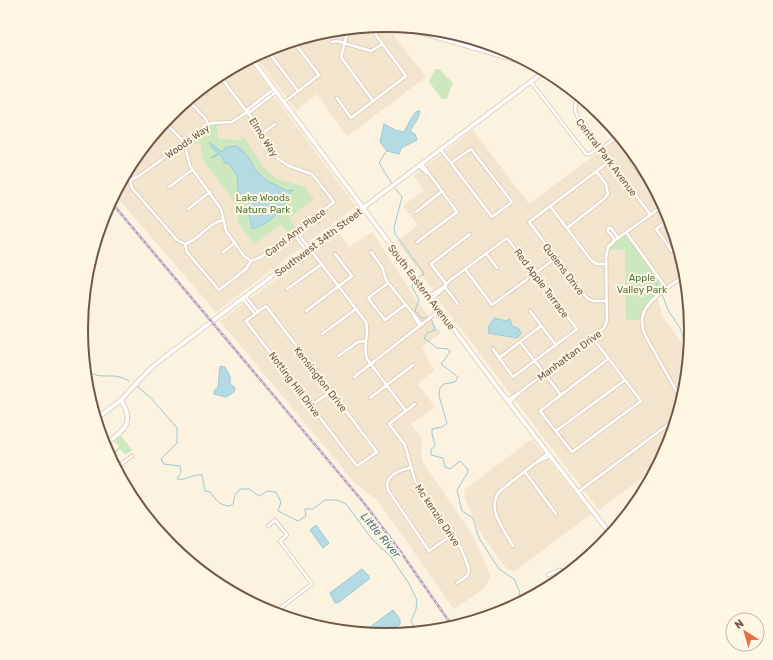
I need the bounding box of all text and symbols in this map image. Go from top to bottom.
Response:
street label: Elmo Way [246,116,280,160]
street label: Central Park Avenue [573,116,640,199]
street label: Woods Way [163,122,212,161]
park label: Lake Woods Nature Park [236,192,291,216]
street label: Carol Ann Place [263,206,329,260]
street label: Southwest 34th Street [272,206,365,280]
street label: Queens Drive [540,241,587,298]
street label: South Eastern Avenue [385,243,457,333]
street label: Red Apple Terrace [511,247,571,321]
park label: Apple Valley Park [617,272,668,296]
street label: Manhattan Drive [535,328,604,384]
street label: Kensington Drive [291,345,350,415]
street label: Notting Hill Drive [266,350,323,420]
street label: Mc kenzie Drive [412,482,463,549]
water label: Little River [358,510,404,561]
north arrow [725,612,765,652]
text: N [732,617,746,632]

